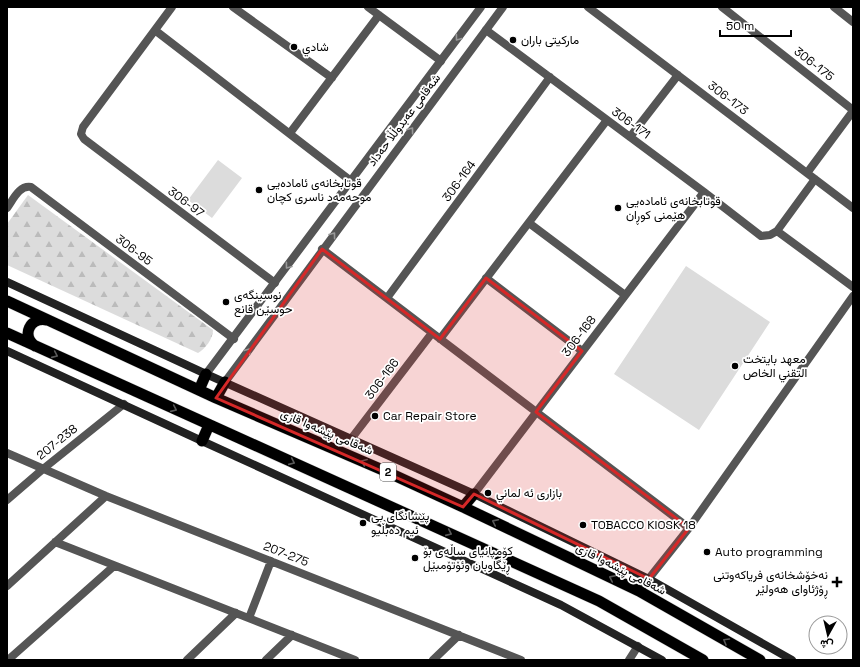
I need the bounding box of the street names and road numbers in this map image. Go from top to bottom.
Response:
street label: 306-175 [791,43,837,85]
street label: شەقامی عەبدوڵڵا حەداد [364,71,444,169]
street label: 306-173 [705,78,751,118]
street label: 306-171 [608,103,654,143]
street label: 306-164 [439,157,480,205]
street label: 306-97 [165,183,208,221]
street label: 306-95 [112,231,156,269]
street label: 306-168 [558,312,600,360]
street label: 306-166 [361,355,403,403]
street label: شەقامی پێشەوا قازی [278,405,376,459]
street label: 207-238 [33,421,81,463]
road number: 2 [380,463,396,481]
street label: 207-275 [261,538,311,570]
street label: شەقامی پێشەوا قازی [573,539,669,599]

